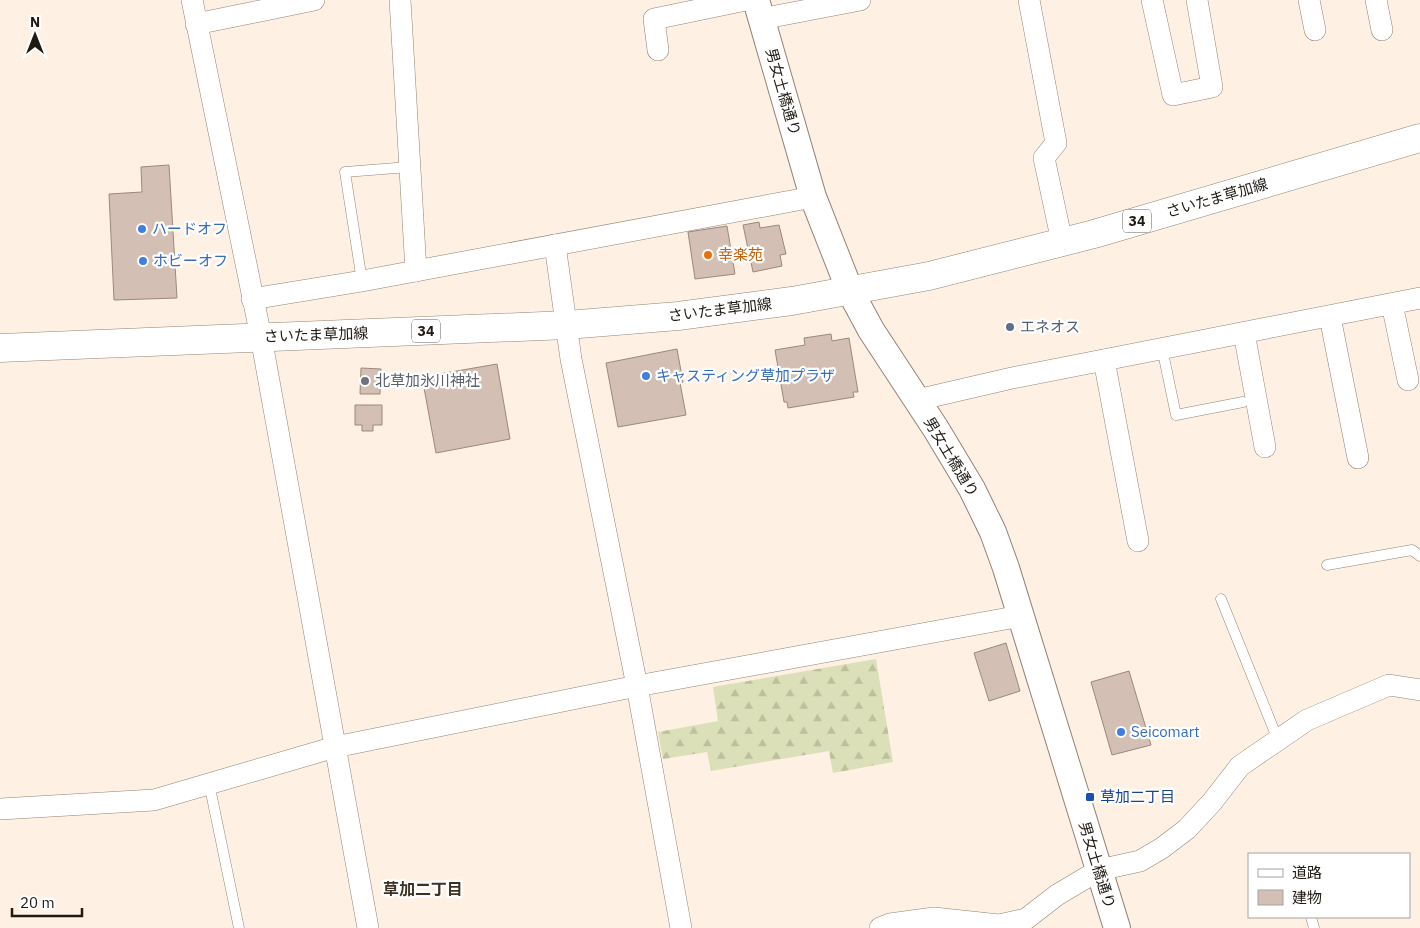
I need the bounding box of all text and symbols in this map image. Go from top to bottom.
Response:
north arrow [10,10,60,60]
text: N [30,13,40,31]
street label: 男女土橋通り [762,46,805,138]
street label: さいたま草加線 [1164,174,1270,221]
road number: 34 [1123,210,1151,232]
place label: ハードオフ [152,219,227,238]
marker: ハードオフ [136,223,148,235]
place label: 幸楽苑 [718,245,763,264]
marker: 幸楽苑 [702,249,714,261]
place label: ホビーオフ [153,251,228,270]
marker: ホビーオフ [137,255,149,267]
street label: さいたま草加線 [667,294,773,325]
place label: エネオス [1020,317,1080,336]
road number: 34 [412,320,440,342]
marker: エネオス [1004,321,1016,333]
street label: さいたま草加線 [263,323,369,346]
place label: キャスティング草加プラザ [656,366,835,385]
marker: キャスティング草加プラザ [640,370,652,382]
place label: 北草加氷川神社 [375,371,480,390]
marker: 北草加氷川神社 [359,375,371,387]
street label: 男女土橋通り [920,413,983,500]
place label: Seicomart [1131,722,1200,741]
marker: Seicomart [1115,726,1127,738]
place label: 草加二丁目 [1100,787,1175,806]
marker: 草加二丁目 [1084,791,1096,803]
street label: 男女土橋通り [1075,819,1120,911]
legend [1248,853,1410,918]
text: 道路 [1292,863,1322,882]
district label: 草加二丁目 [383,879,463,899]
scale bar [12,886,82,918]
text: 建物 [1292,888,1322,907]
text: 20 m [20,893,55,912]

